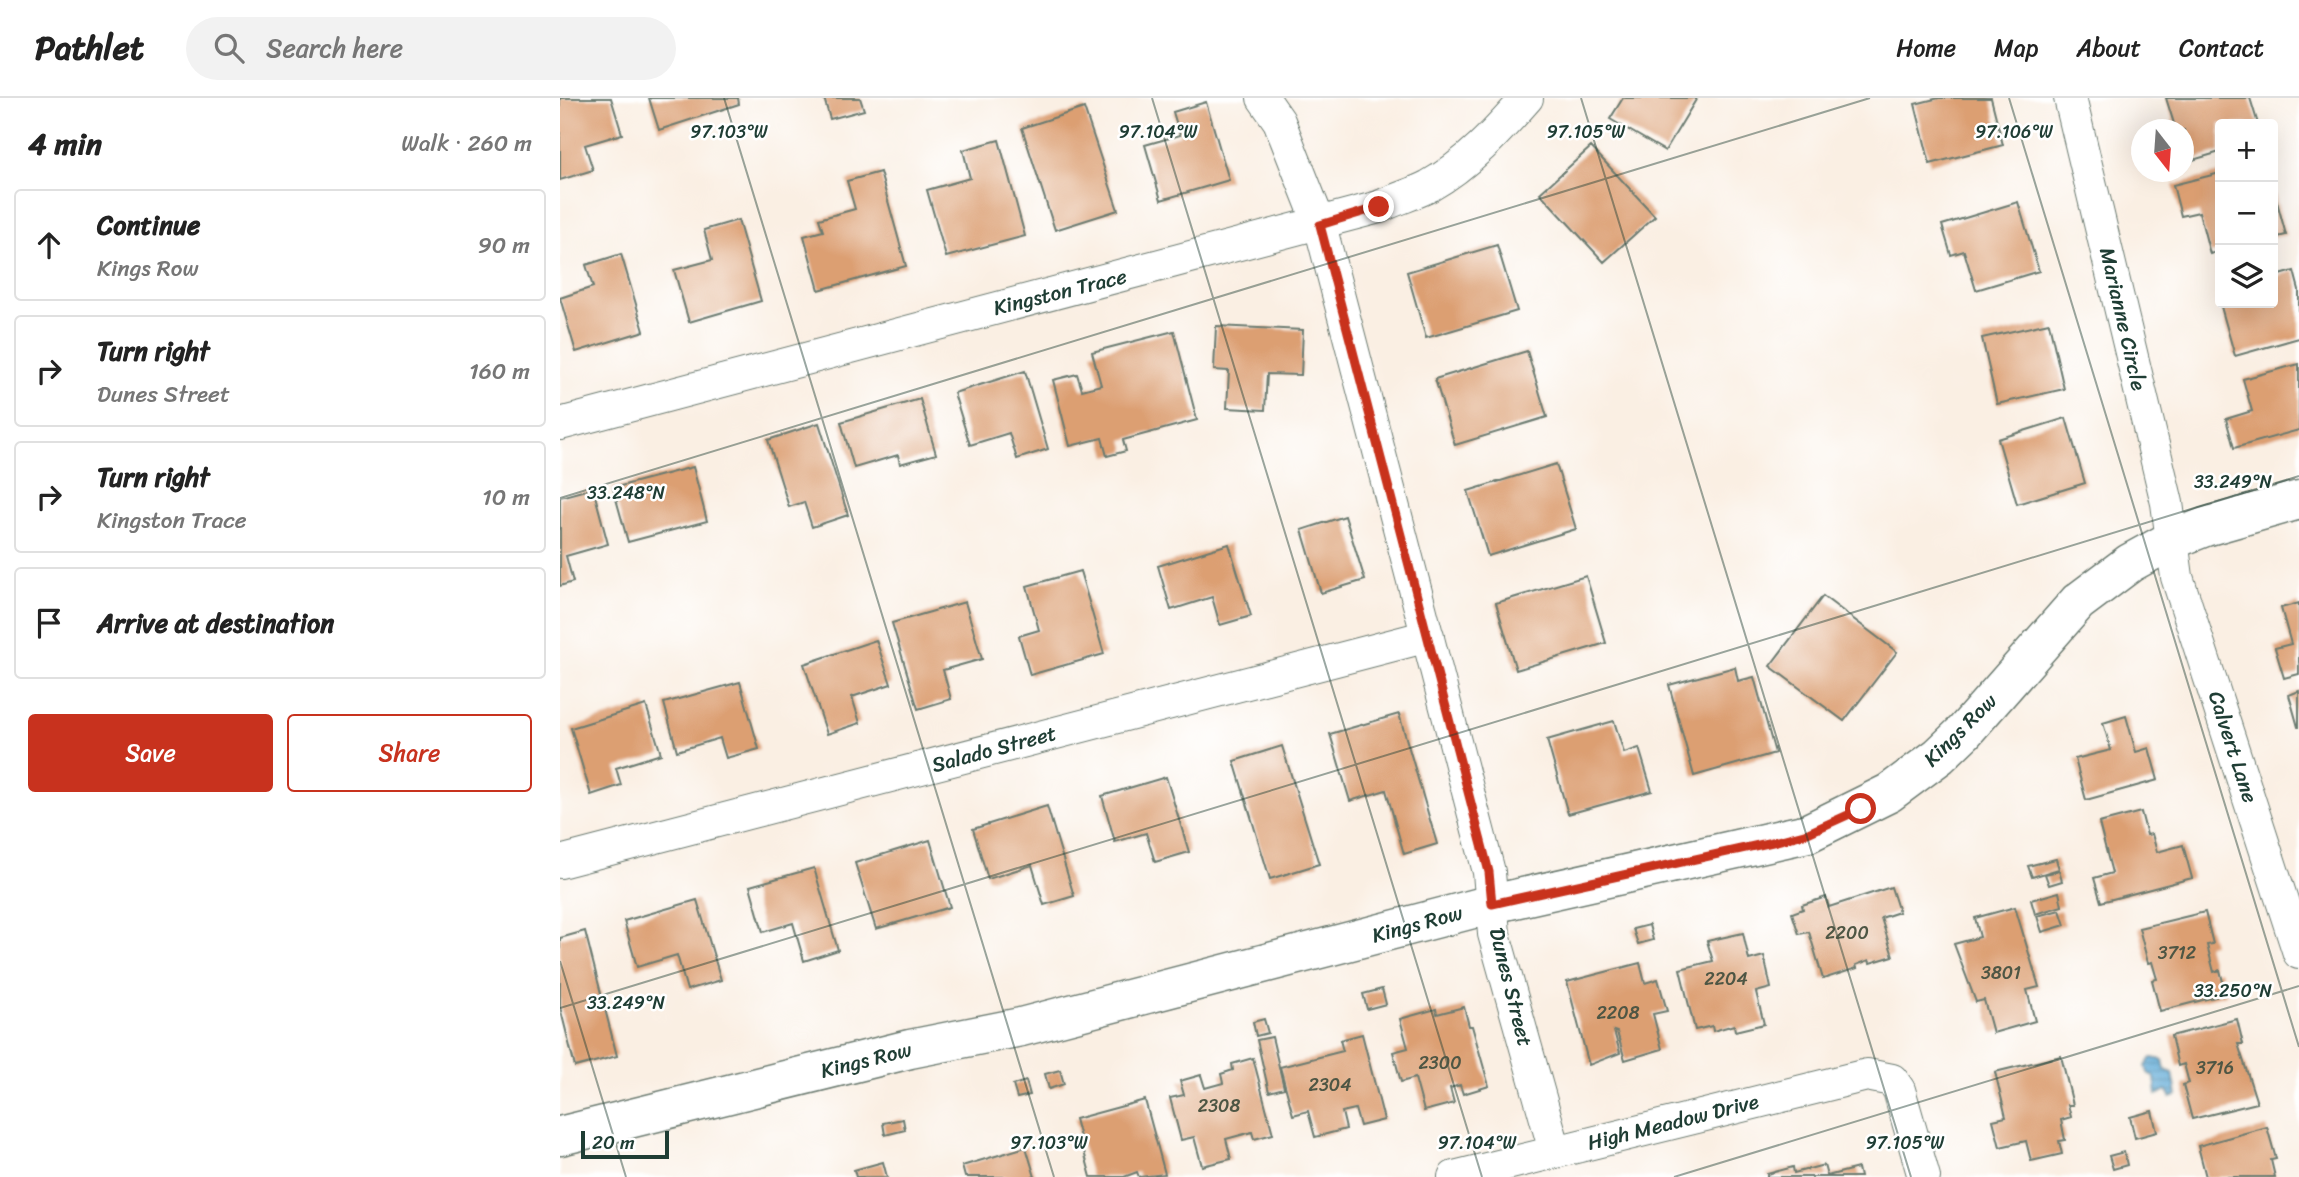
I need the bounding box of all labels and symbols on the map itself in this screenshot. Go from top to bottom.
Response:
text: 97.103°W [690,116,769,148]
text: 97.104°W [1119,116,1198,148]
text: 97.105°W [1547,116,1626,148]
text: 97.106°W [1975,116,2054,148]
north arrow [2131,119,2194,182]
route end [1363,191,1394,222]
street label: Marianne Circle [2088,244,2158,394]
street label: Kingston Trace [989,257,1131,327]
text: 33.249°N [2194,466,2273,498]
text: 33.248°N [587,477,665,509]
street label: Kings Row [1914,684,2006,776]
street label: Calvert Lane [2197,686,2269,808]
street label: Salado Street [927,714,1061,784]
route start [1845,793,1876,824]
street label: Kings Row [1367,894,1467,954]
house number: 2200 [1825,917,1869,949]
street label: Dunes Street [1478,924,1544,1050]
house number: 3712 [2158,937,2196,969]
house number: 3801 [1981,957,2021,989]
house number: 2204 [1704,963,1748,995]
text: 33.250°N [2194,975,2273,1007]
text: 33.249°N [587,987,666,1019]
house number: 2208 [1596,997,1640,1029]
street label: Kings Row [817,1030,916,1090]
house number: 2300 [1418,1047,1462,1079]
house number: 3716 [2196,1052,2234,1084]
house number: 2304 [1309,1069,1351,1101]
street label: High Meadow Drive [1583,1082,1763,1162]
house number: 2308 [1198,1090,1240,1122]
text: 97.103°W [1010,1127,1089,1159]
text: 97.104°W [1438,1127,1517,1159]
text: 97.105°W [1866,1127,1945,1159]
scale bar [581,1128,668,1160]

